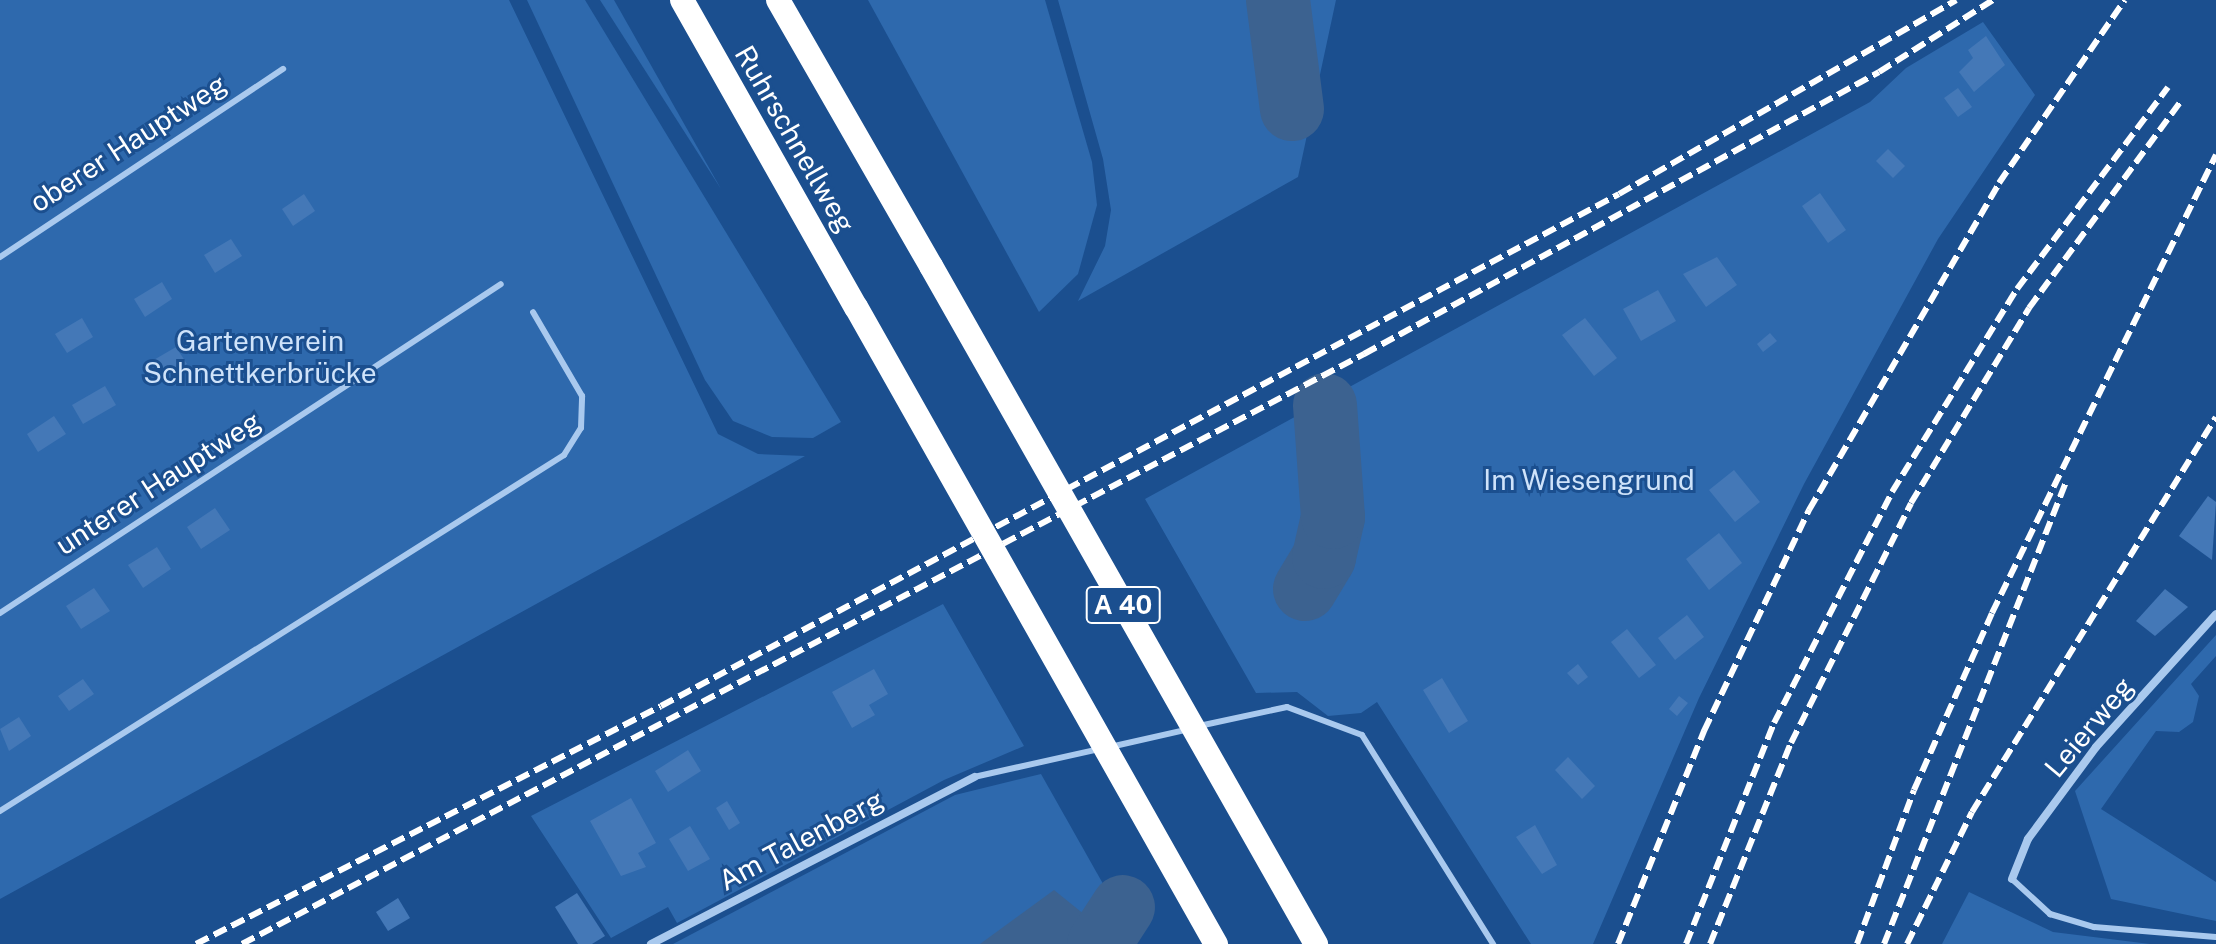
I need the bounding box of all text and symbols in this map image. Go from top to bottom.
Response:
street label: Ruhrschnellweg [728,40,862,238]
street label: oberer Hauptweg [23,67,233,219]
park label: Gartenverein Schnettkerbrücke [143,324,377,390]
street label: unterer Hauptweg [49,404,267,562]
park label: Im Wiesengrund [1483,463,1695,497]
road number: A 40 [1085,583,1161,627]
street label: Leierweg [2037,670,2141,784]
street label: Am Talenberg [713,783,889,897]

